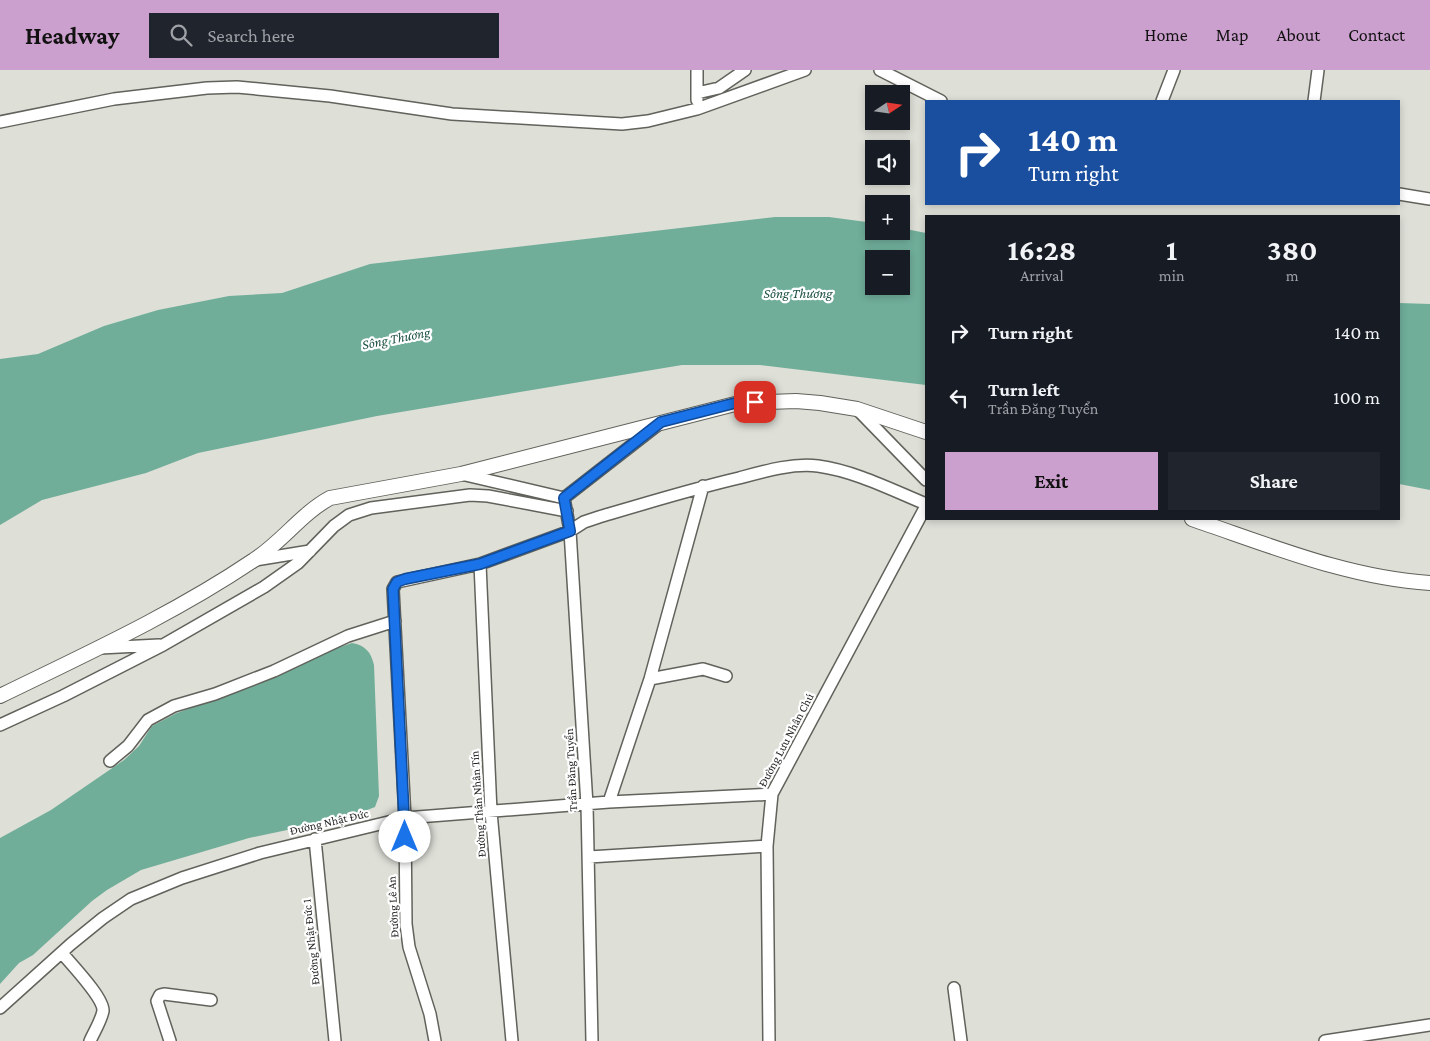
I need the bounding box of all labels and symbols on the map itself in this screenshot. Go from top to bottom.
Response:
north arrow [865,85,910,130]
water label: Sông Thương [763,285,833,301]
water label: Sông Thương [361,323,432,352]
pin [734,381,776,423]
street label: Đường Lưu Nhân Chú [755,690,817,789]
street label: Trần Đăng Tuyển [562,728,580,812]
street label: Đường Thân Nhân Tín [467,750,489,858]
street label: Đường Nhật Đức [288,806,370,838]
position arrow [378,810,430,862]
street label: Đường Lê An [384,875,402,938]
street label: Đường Nhật Đức 1 [300,898,322,986]

